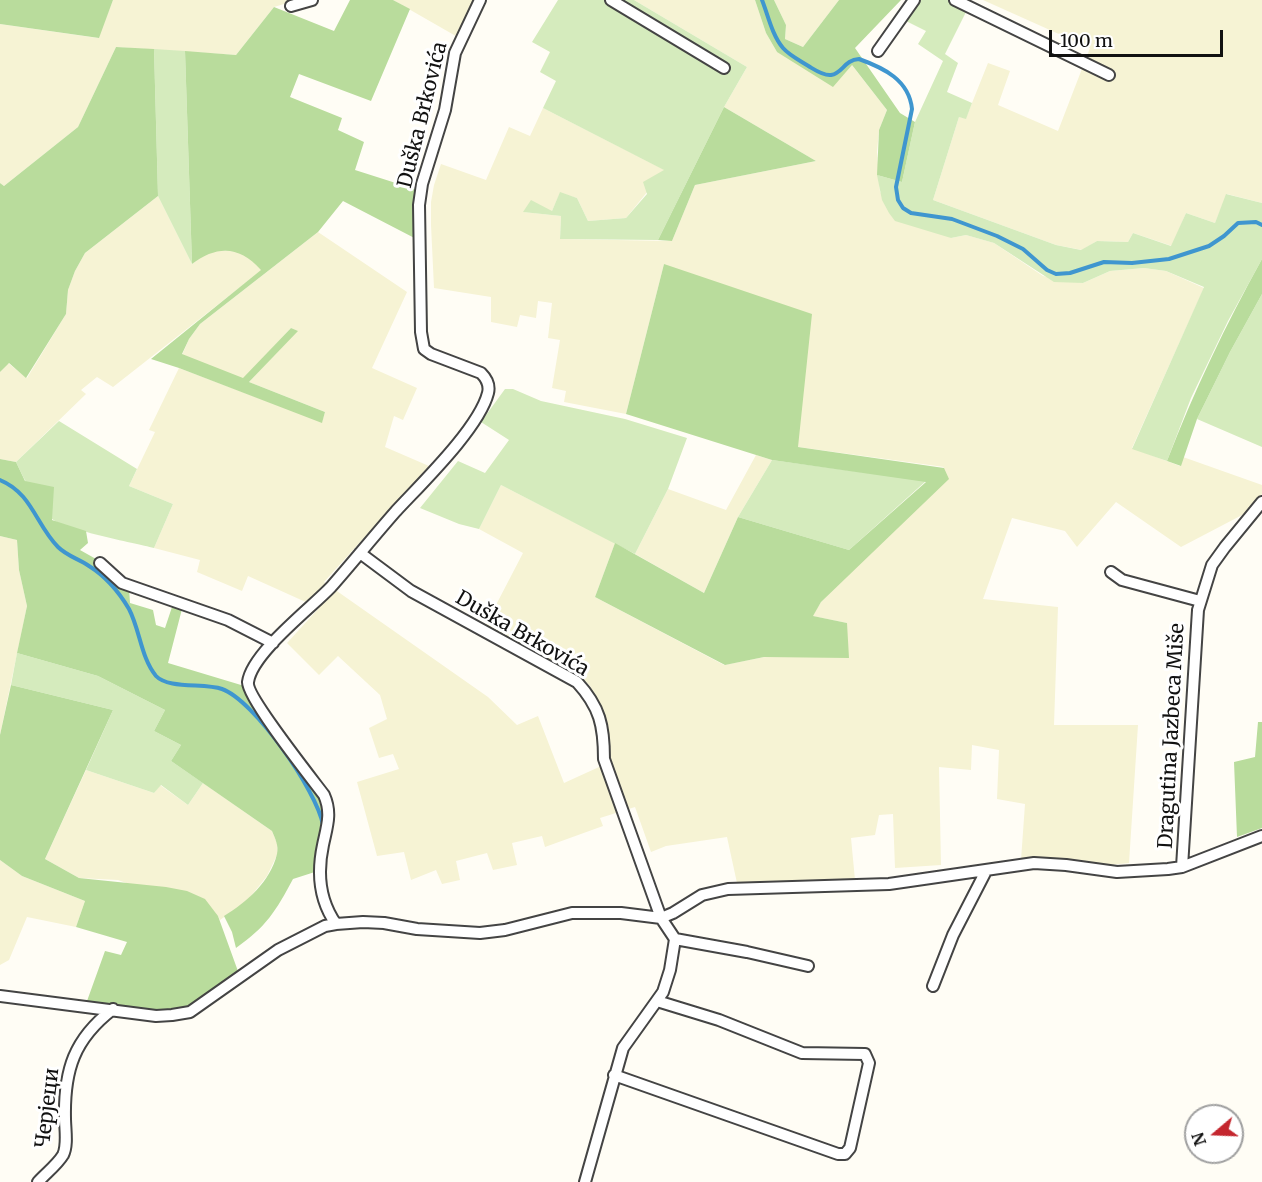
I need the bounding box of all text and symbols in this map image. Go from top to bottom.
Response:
scale bar [1052,18,1226,56]
text: 100 m [1060,29,1113,52]
street label: Duška Brkovića [393,39,453,191]
street label: Duška Brkovića [451,586,593,682]
street label: Dragutina Jazbeca Miše [1154,623,1190,849]
street label: Черјеци [31,1067,65,1149]
north arrow [1184,1104,1244,1164]
text: N [1187,1130,1210,1148]

